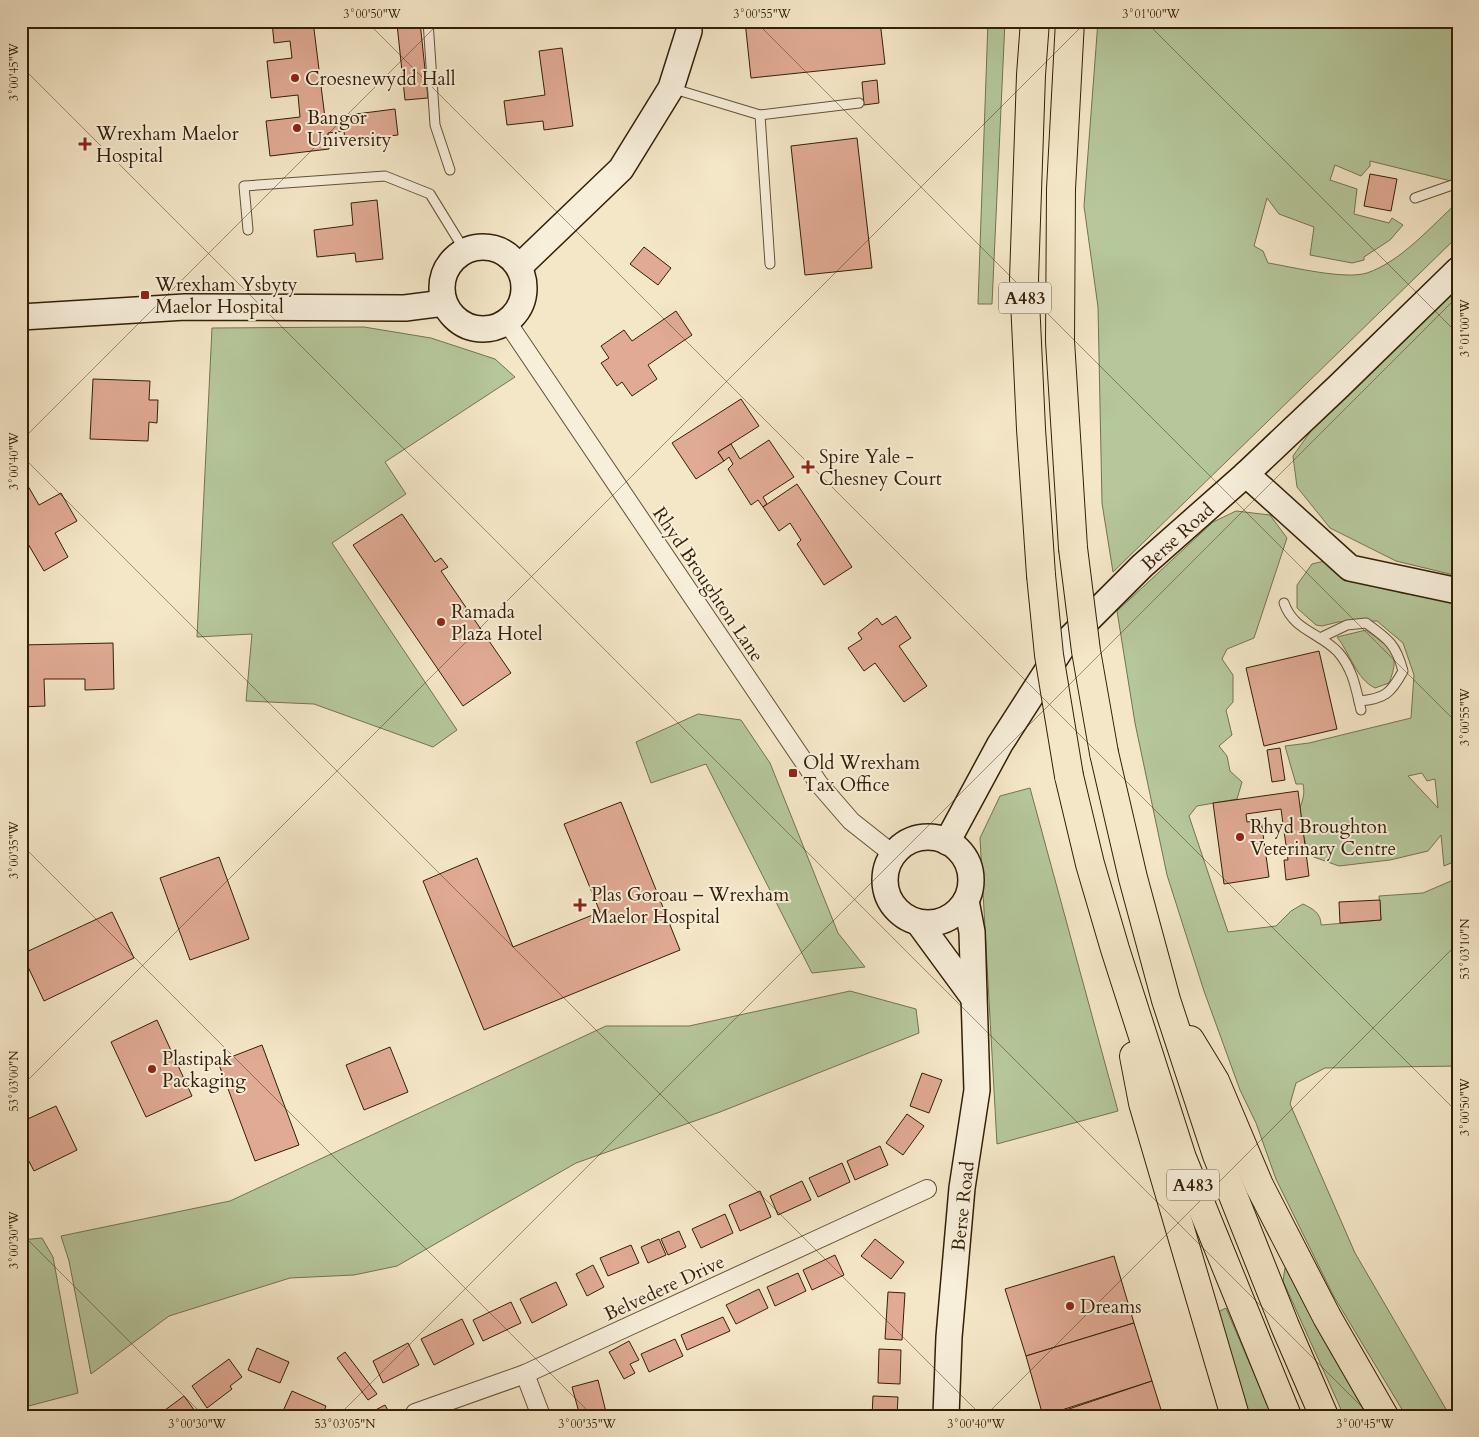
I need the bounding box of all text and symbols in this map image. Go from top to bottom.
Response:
text: 3°00'50"W [343,6,402,22]
text: 3°00'55"W [733,6,792,22]
text: 3°01'00"W [1122,6,1181,22]
text: 3°00'45"W [6,42,22,101]
place label: Croesnewydd Hall [305,66,456,92]
marker: Croesnewydd Hall [289,72,301,84]
place label: Bangor University [307,105,392,153]
place label: Wrexham Maelor Hospital [95,121,239,169]
marker: Bangor University [291,122,303,134]
marker: Wrexham Maelor Hospital [78,137,92,151]
place label: Wrexham Ysbyty Maelor Hospital [154,272,298,320]
road number: A483 [999,282,1051,314]
marker: Wrexham Ysbyty Maelor Hospital [139,289,151,301]
text: 3°01'00"W [1457,298,1473,357]
text: 3°00'40"W [6,431,22,490]
place label: Spire Yale - Chesney Court [819,444,942,492]
marker: Spire Yale - Chesney Court [801,460,815,474]
street label: Berse Road [1135,497,1220,577]
street label: Rhyd Broughton Lane [647,502,770,667]
place label: Ramada Plaza Hotel [451,599,543,647]
marker: Ramada Plaza Hotel [435,616,447,628]
text: 3°00'55"W [1457,687,1473,746]
place label: Old Wrexham Tax Office [803,750,921,798]
marker: Old Wrexham Tax Office [787,767,799,779]
place label: Rhyd Broughton Veterinary Centre [1250,814,1396,862]
text: 3°00'35"W [6,820,22,879]
marker: Rhyd Broughton Veterinary Centre [1234,831,1246,843]
place label: Plas Goroau – Wrexham Maelor Hospital [591,882,790,930]
marker: Plas Goroau – Wrexham Maelor Hospital [573,898,587,912]
text: 53°03'10"N [1457,918,1473,979]
place label: Plastipak Packaging [162,1046,246,1094]
text: 53°03'00"N [6,1050,22,1111]
marker: Plastipak Packaging [146,1063,158,1075]
text: 3°00'50"W [1457,1077,1473,1136]
street label: Berse Road [945,1160,981,1252]
road number: A483 [1167,1170,1219,1200]
text: 3°00'30"W [6,1210,22,1269]
street label: Belvedere Drive [600,1249,729,1327]
place label: Dreams [1080,1294,1142,1320]
marker: Dreams [1064,1300,1076,1312]
text: 3°00'30"W [168,1416,227,1432]
text: 53°03'05"N [315,1416,376,1432]
text: 3°00'35"W [558,1416,617,1432]
text: 3°00'40"W [947,1416,1006,1432]
text: 3°00'45"W [1336,1416,1395,1432]

